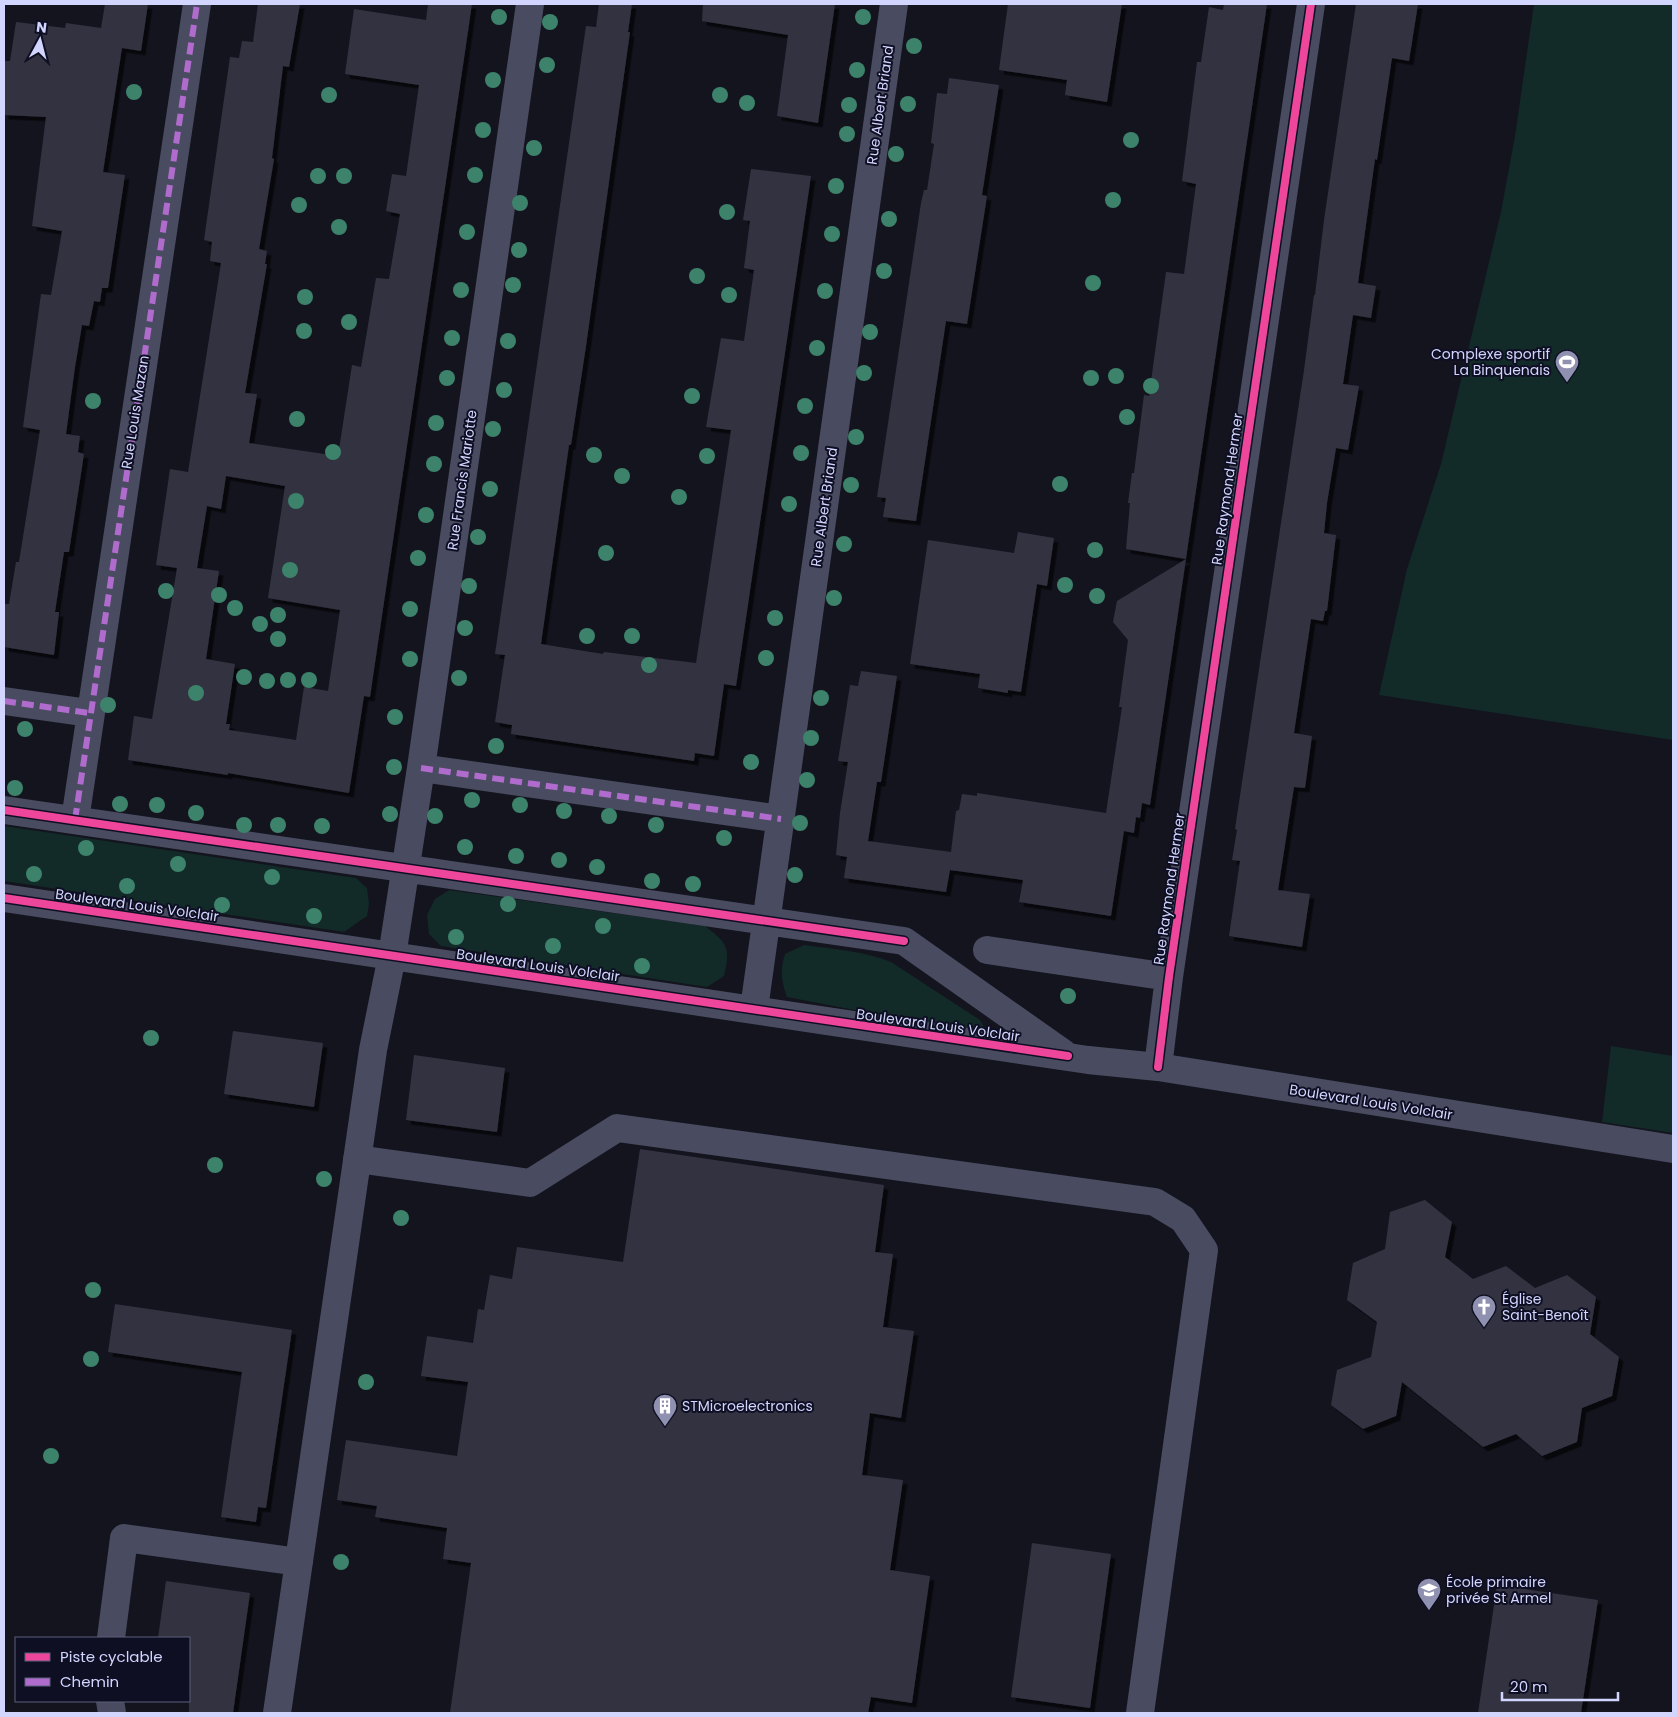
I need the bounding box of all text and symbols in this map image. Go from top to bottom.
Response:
north arrow [15,15,65,65]
text: N [35,17,48,38]
street label: Rue Albert Briand [862,44,898,166]
place label: Complexe sportif La Binquenais [1431,344,1550,380]
sports icon: Complexe sportif La Binquenais [1554,349,1580,383]
street label: Rue Louis Mazan [116,354,154,470]
street label: Rue Francis Mariotte [442,408,482,552]
street label: Rue Raymond Hermer [1206,412,1248,566]
street label: Rue Albert Briand [806,446,842,568]
street label: Rue Raymond Hermer [1148,812,1190,966]
street label: Boulevard Louis Volclair [54,884,220,926]
street label: Boulevard Louis Volclair [455,944,621,986]
street label: Boulevard Louis Volclair [855,1004,1021,1046]
street label: Boulevard Louis Volclair [1288,1079,1454,1125]
place label: Église Saint-Benoît [1502,1289,1589,1325]
church icon: Église Saint-Benoît [1471,1294,1497,1328]
building icon: STMicroelectronics [652,1393,678,1427]
place label: STMicroelectronics [682,1396,813,1416]
place label: École primaire privée St Armel [1446,1572,1551,1608]
school or university icon: École primaire privée St Armel [1416,1577,1442,1611]
legend [15,1637,190,1702]
text: Piste cyclable [60,1646,163,1667]
scale bar [1502,1670,1618,1702]
text: Chemin [60,1671,119,1692]
text: 20 m [1510,1676,1548,1697]

